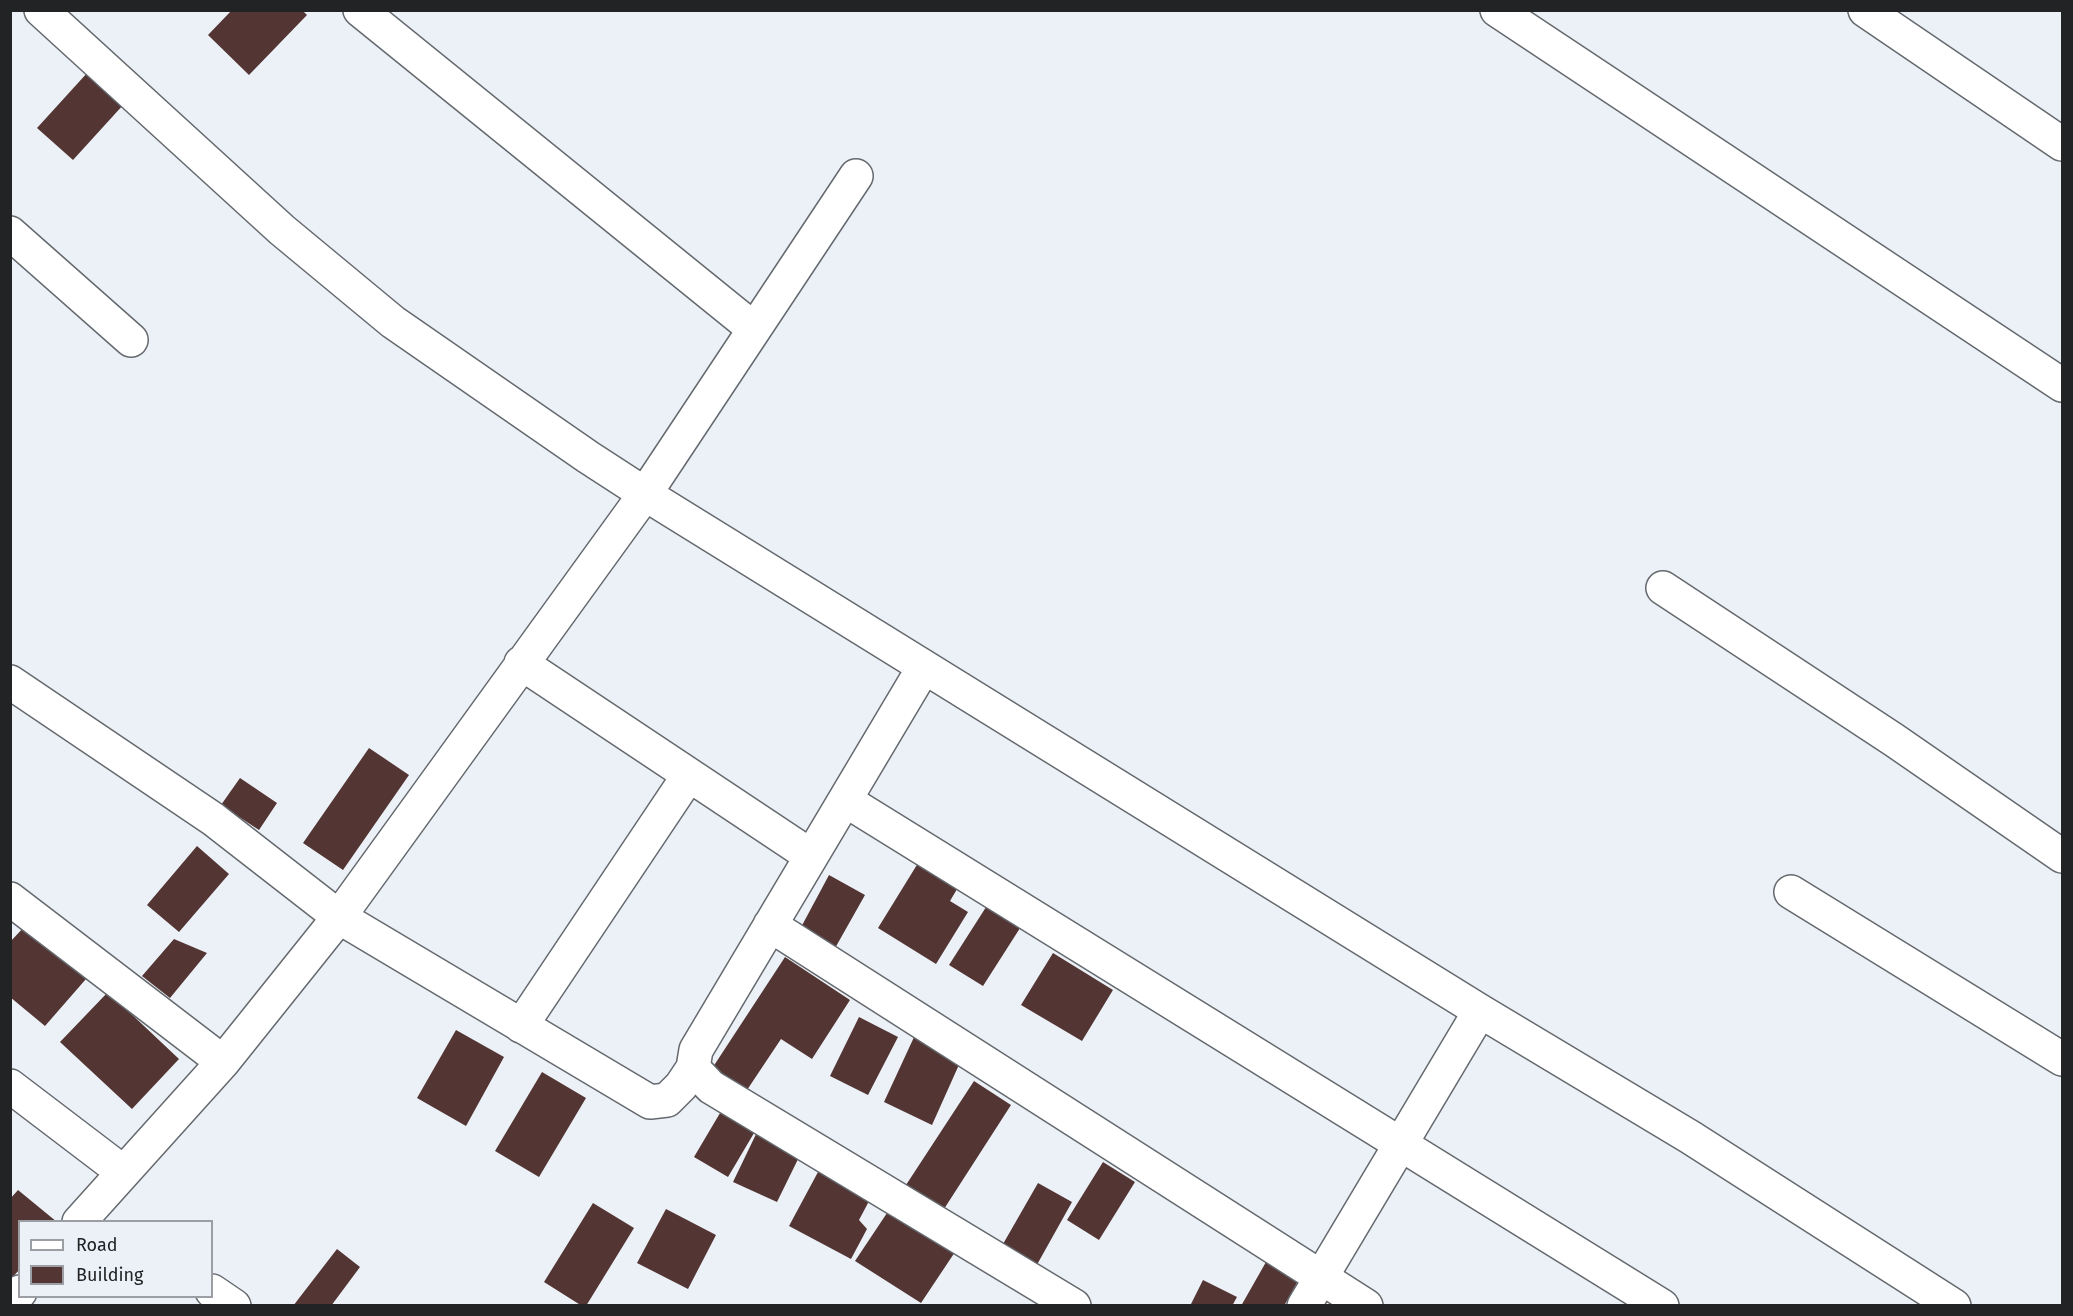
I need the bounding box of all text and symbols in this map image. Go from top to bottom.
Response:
legend [18,1220,213,1298]
text: Road [76,1234,118,1256]
text: Building [76,1264,143,1286]

